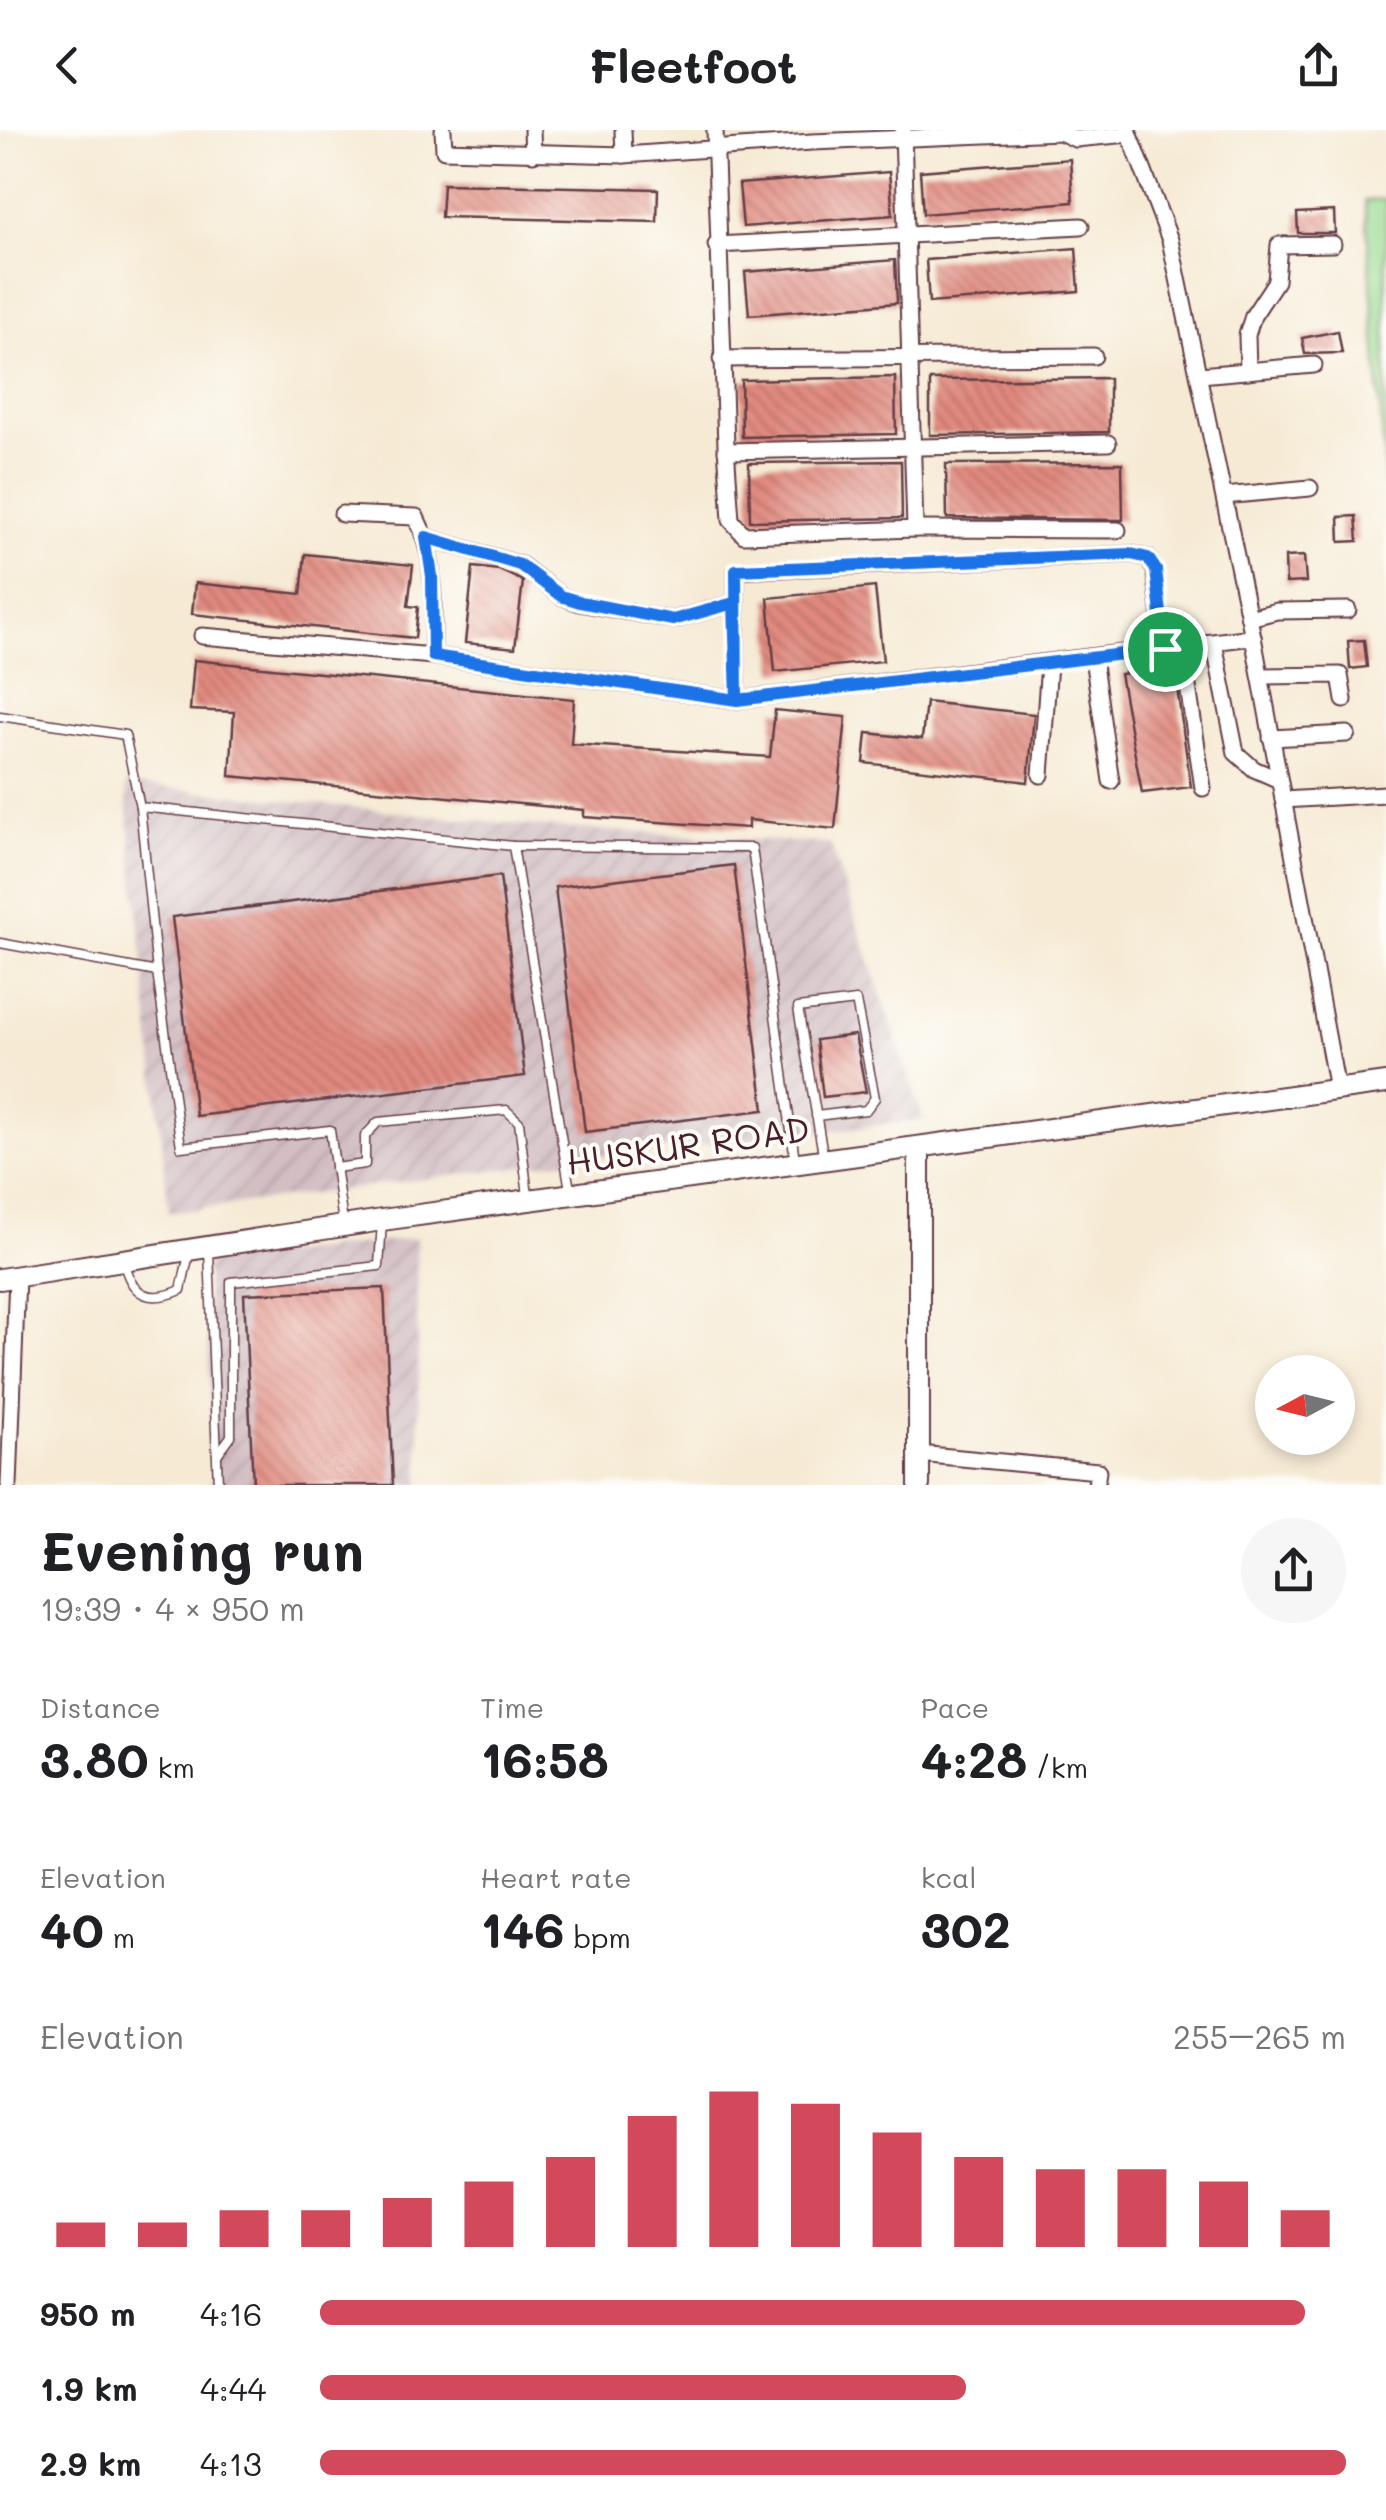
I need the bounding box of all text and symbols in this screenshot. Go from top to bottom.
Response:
text: Fleetfoot [589,36,797,94]
icon: back [40,38,95,93]
icon: share [1291,38,1346,93]
pin [1123,607,1208,692]
icon: arrive [1138,622,1193,677]
street label: HUSKUR ROAD [563,1104,812,1184]
north arrow [1255,1355,1355,1455]
map controls [1255,1355,1355,1455]
text: Evening run [40,1513,364,1585]
button: share [1241,1518,1346,1623]
text: 19:39 · 4 × 950 m [40,1587,305,1629]
text: Distance [40,1689,161,1725]
text: Time [480,1689,544,1725]
text: Pace [921,1689,989,1725]
text: 3.80 [40,1725,149,1791]
text: 16:58 [480,1725,609,1791]
text: 4:28 [921,1725,1027,1791]
text: km [149,1749,195,1785]
text: /km [1027,1749,1088,1785]
text: Elevation [40,1859,166,1895]
text: Heart rate [480,1859,632,1895]
text: kcal [921,1859,976,1895]
text: 40 [40,1895,104,1961]
text: 146 [480,1895,564,1961]
text: 302 [921,1895,1011,1961]
text: m [104,1919,135,1955]
text: bpm [564,1919,631,1955]
text: Elevation [40,2015,184,2057]
text: 255–265 m [1173,2015,1346,2057]
text: 950 m [40,2292,135,2334]
text: 4:16 [200,2292,262,2334]
text: 1.9 km [40,2367,137,2409]
text: 4:44 [200,2367,266,2409]
text: 2.9 km [40,2442,141,2484]
text: 4:13 [200,2442,262,2484]

